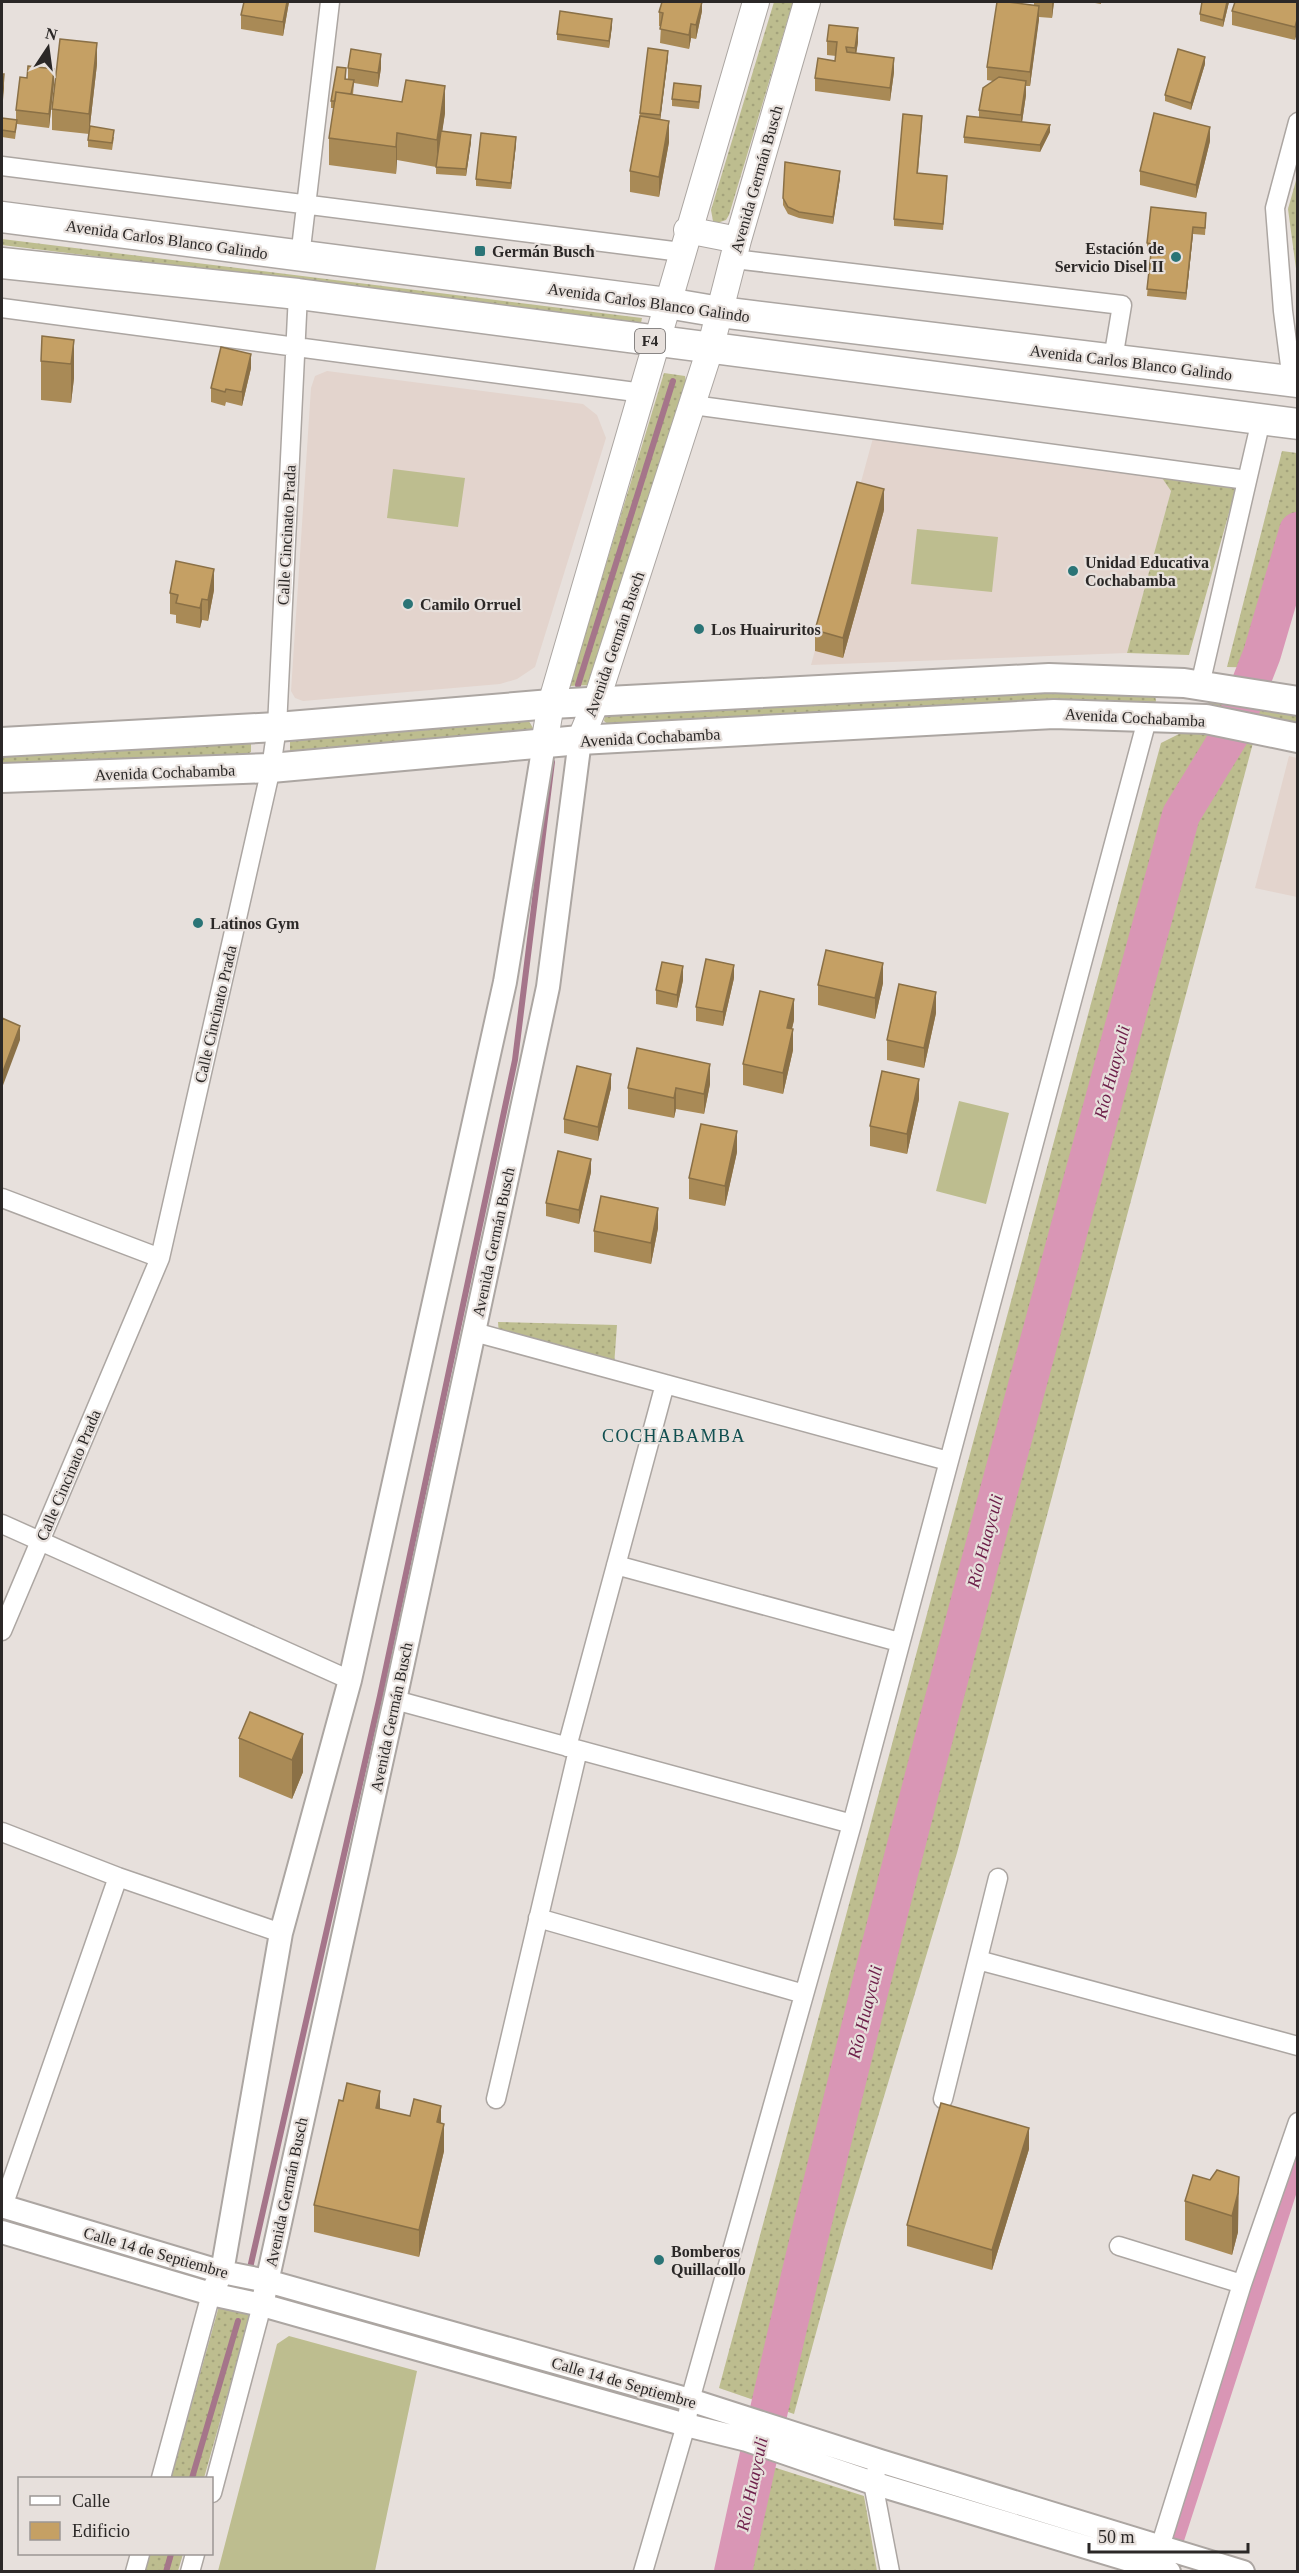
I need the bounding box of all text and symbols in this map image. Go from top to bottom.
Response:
north arrow [18,18,78,78]
text: N [44,24,59,44]
street label: Avenida Germán Busch [727,103,786,255]
street label: Avenida Carlos Blanco Galindo [65,217,269,262]
place label: Estación de Servicio Disel II [1055,240,1164,275]
place label: Germán Busch [492,243,595,260]
marker: Germán Busch [473,244,487,258]
marker: Estación de Servicio Disel II [1169,250,1183,264]
street label: Avenida Carlos Blanco Galindo [547,280,751,325]
road number: F4 [635,329,665,353]
street label: Avenida Carlos Blanco Galindo [1029,342,1233,383]
street label: Calle Cincinato Prada [274,464,299,606]
place label: Unidad Educativa Cochabamba [1085,554,1209,589]
marker: Unidad Educativa Cochabamba [1066,564,1080,578]
street label: Avenida Germán Busch [582,569,647,719]
place label: Camilo Orruel [420,596,521,613]
marker: Camilo Orruel [401,597,415,611]
place label: Los Huairuritos [711,621,821,638]
marker: Los Huairuritos [692,622,706,636]
street label: Avenida Cochabamba [1064,705,1206,730]
street label: Avenida Cochabamba [579,725,721,750]
street label: Avenida Cochabamba [94,762,236,783]
place label: Latinos Gym [210,915,300,933]
marker: Latinos Gym [191,916,205,930]
street label: Calle Cincinato Prada [191,944,240,1084]
water label: Río Huayculi [1090,1023,1134,1122]
street label: Avenida Germán Busch [469,1166,518,1318]
street label: Calle Cincinato Prada [33,1407,104,1543]
district label: COCHABAMBA [602,1426,746,1446]
water label: Río Huayculi [963,1492,1007,1591]
street label: Avenida Germán Busch [367,1641,416,1793]
water label: Río Huayculi [844,1963,886,2062]
street label: Avenida Germán Busch [262,2116,311,2268]
street label: Calle 14 de Septiembre [81,2224,230,2282]
place label: Bomberos Quillacollo [671,2243,746,2278]
marker: Bomberos Quillacollo [652,2253,666,2267]
street label: Calle 14 de Septiembre [549,2354,698,2412]
water label: Río Huayculi [732,2435,772,2534]
legend [18,2477,213,2555]
text: Calle [72,2491,110,2511]
scale bar [1089,2516,1248,2554]
text: Edificio [72,2521,130,2541]
text: 50 m [1098,2527,1135,2547]

